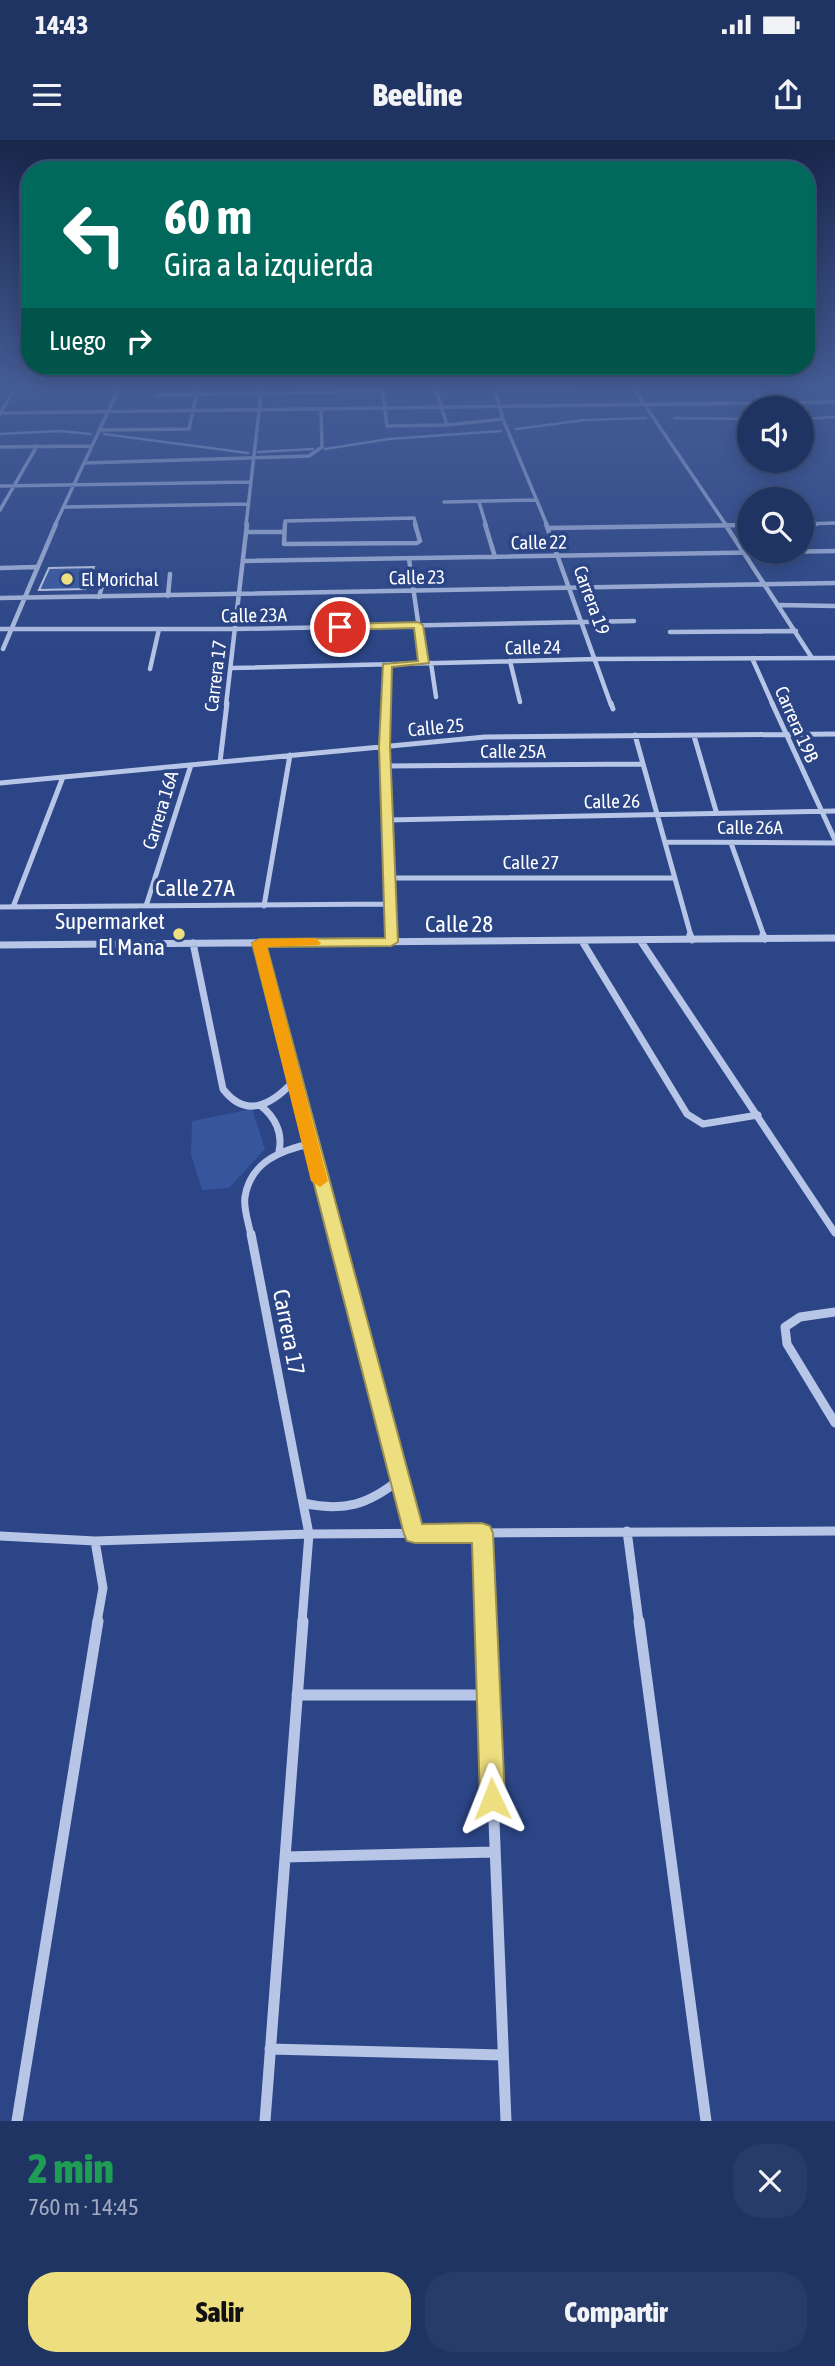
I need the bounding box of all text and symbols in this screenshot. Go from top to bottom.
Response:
text: 14:43 [35,10,89,40]
icon: menu [28,76,66,114]
text: Beeline [373,76,462,113]
icon: share [769,76,807,114]
text: 60 m [164,188,252,244]
icon: left [49,189,140,280]
text: Gira a la izquierda [164,246,374,283]
icon: right [120,322,158,360]
text: Luego [49,326,106,356]
map controls [737,396,814,564]
button: sound [737,396,814,473]
button: search [737,487,814,564]
street label: Calle 22 [511,531,567,553]
street label: Carrera 19 [569,563,615,638]
street label: Calle 23 [389,566,445,588]
place label: El Morichal [81,568,158,590]
marker: El Morichal [59,571,75,587]
pin [310,597,370,657]
street label: Calle 23A [221,603,288,627]
icon: arrive [321,608,359,646]
street label: Calle 24 [505,636,561,658]
street label: Carrera 17 [200,639,230,713]
street label: Carrera 19B [771,683,823,765]
street label: Calle 25 [407,714,465,740]
street label: Calle 25A [480,740,547,762]
street label: Carrera 16A [138,767,183,852]
street label: Calle 26 [584,790,640,812]
street label: Calle 26A [717,816,784,838]
street label: Calle 27 [503,851,559,873]
street label: Calle 27A [155,875,235,901]
place label: Supermarket El Mana [55,908,165,960]
street label: Calle 28 [425,911,493,937]
marker: Supermarket El Mana [171,926,187,942]
street label: Carrera 17 [268,1287,310,1377]
position arrow [455,1762,529,1836]
text: 2 min [28,2144,114,2192]
button: close [733,2144,807,2218]
text: 760 m · 14:45 [28,2194,139,2220]
button: Salir [28,2272,411,2352]
button: Compartir [425,2272,807,2352]

